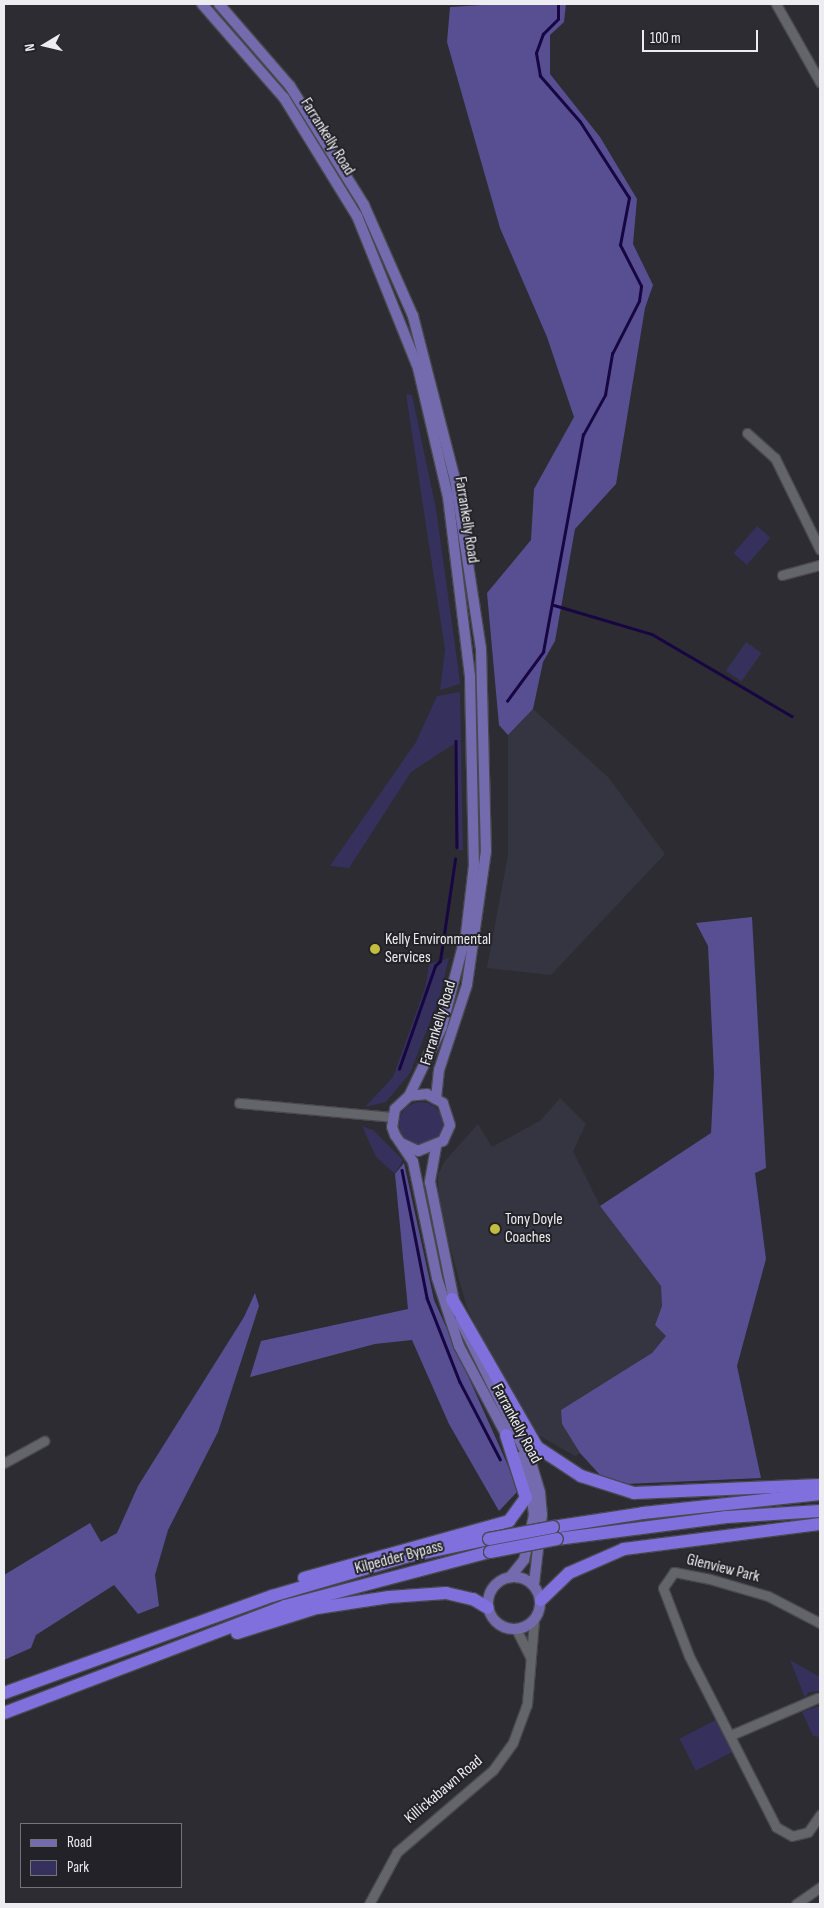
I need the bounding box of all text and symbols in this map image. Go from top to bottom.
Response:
north arrow [20,20,70,70]
scale bar [644,20,760,52]
text: 100 m [650,29,681,48]
text: N [21,42,39,52]
street label: Farrankelly Road [296,95,358,179]
street label: Farrankelly Road [450,475,482,565]
place label: Kelly Environmental Services [385,930,491,968]
marker: Kelly Environmental Services [369,943,381,955]
street label: Farrankelly Road [417,978,461,1068]
place label: Tony Doyle Coaches [505,1210,563,1248]
marker: Tony Doyle Coaches [489,1223,501,1235]
street label: Farrankelly Road [487,1381,545,1467]
street label: Kilpedder Bypass [353,1537,445,1579]
street label: Glenview Park [684,1551,762,1587]
street label: Killickabawn Road [401,1752,487,1828]
legend [20,1823,182,1888]
text: Road [67,1833,92,1852]
text: Park [67,1858,89,1877]

